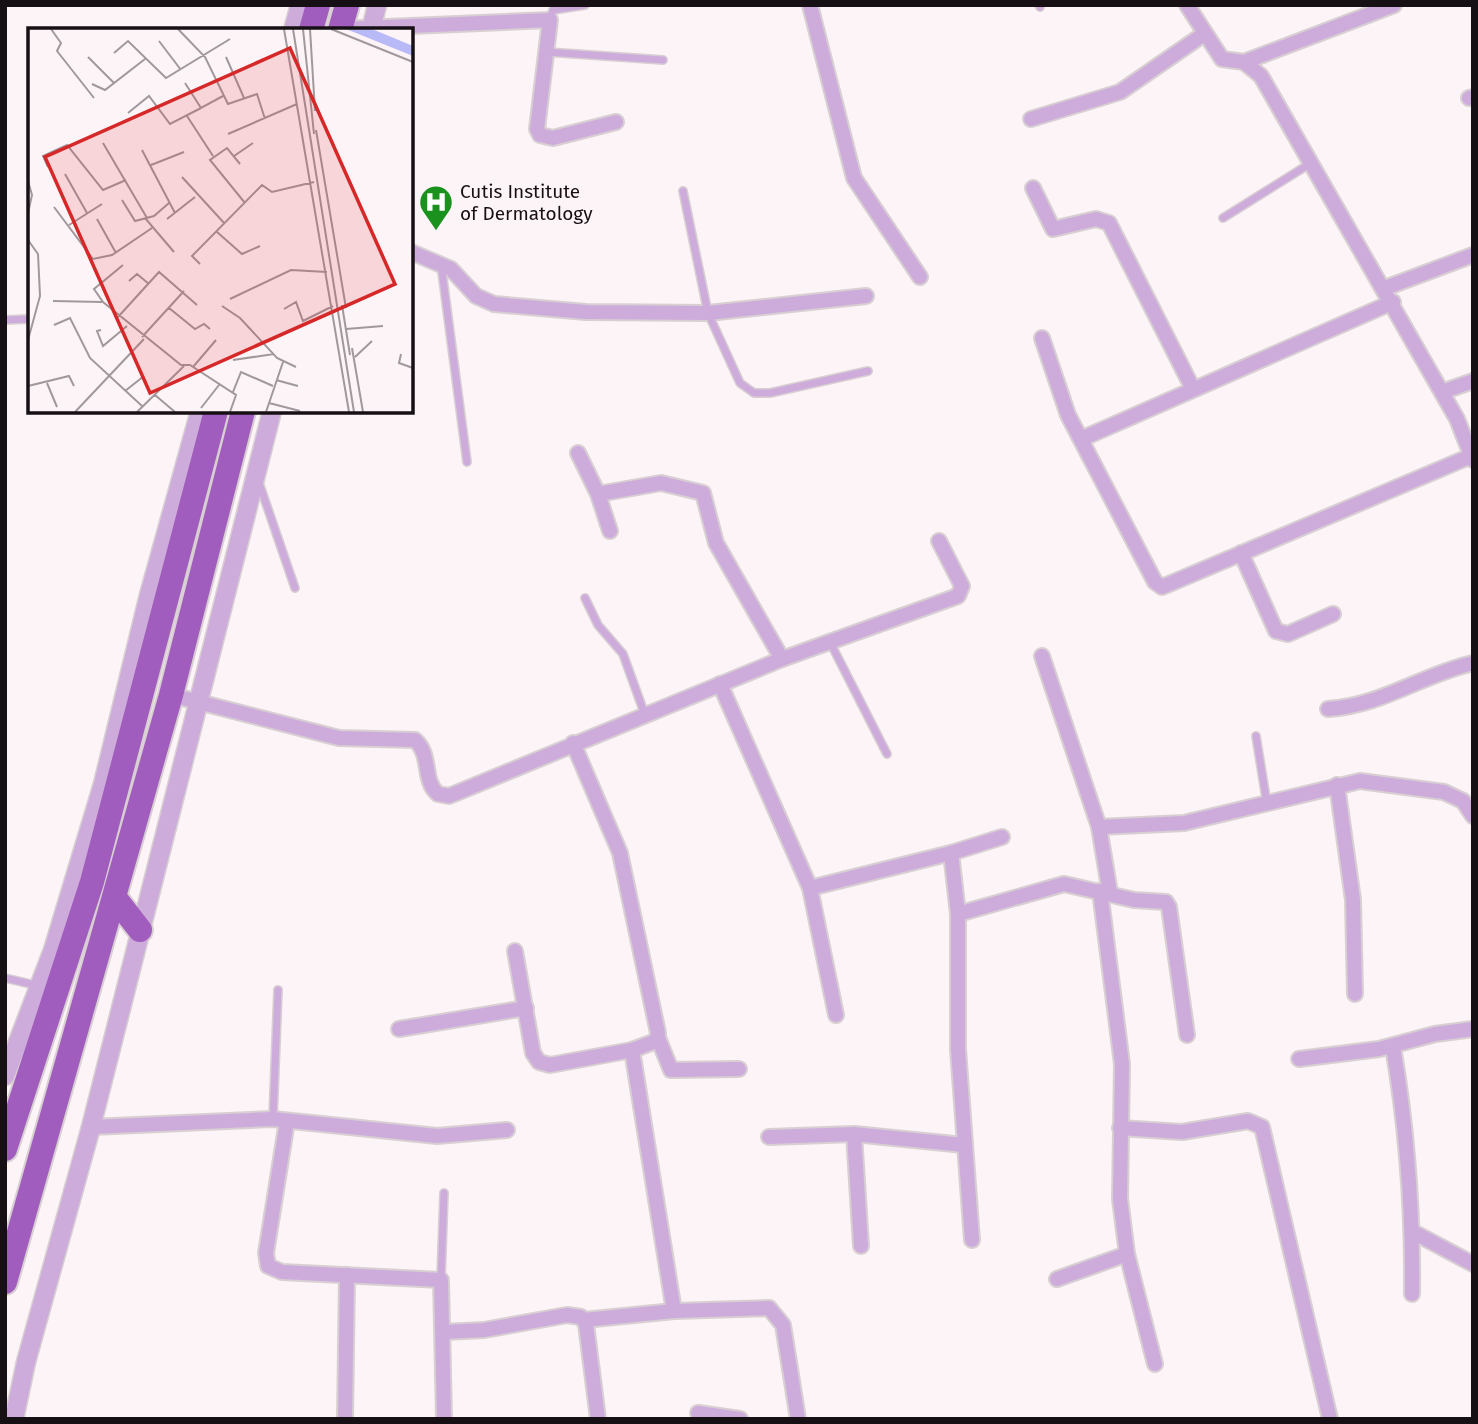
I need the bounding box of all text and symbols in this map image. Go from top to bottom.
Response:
inset map [28,28,413,413]
place label: Cutis Institute of Dermatology [460,180,593,225]
hospital icon: Cutis Institute of Dermatology [417,183,455,232]

